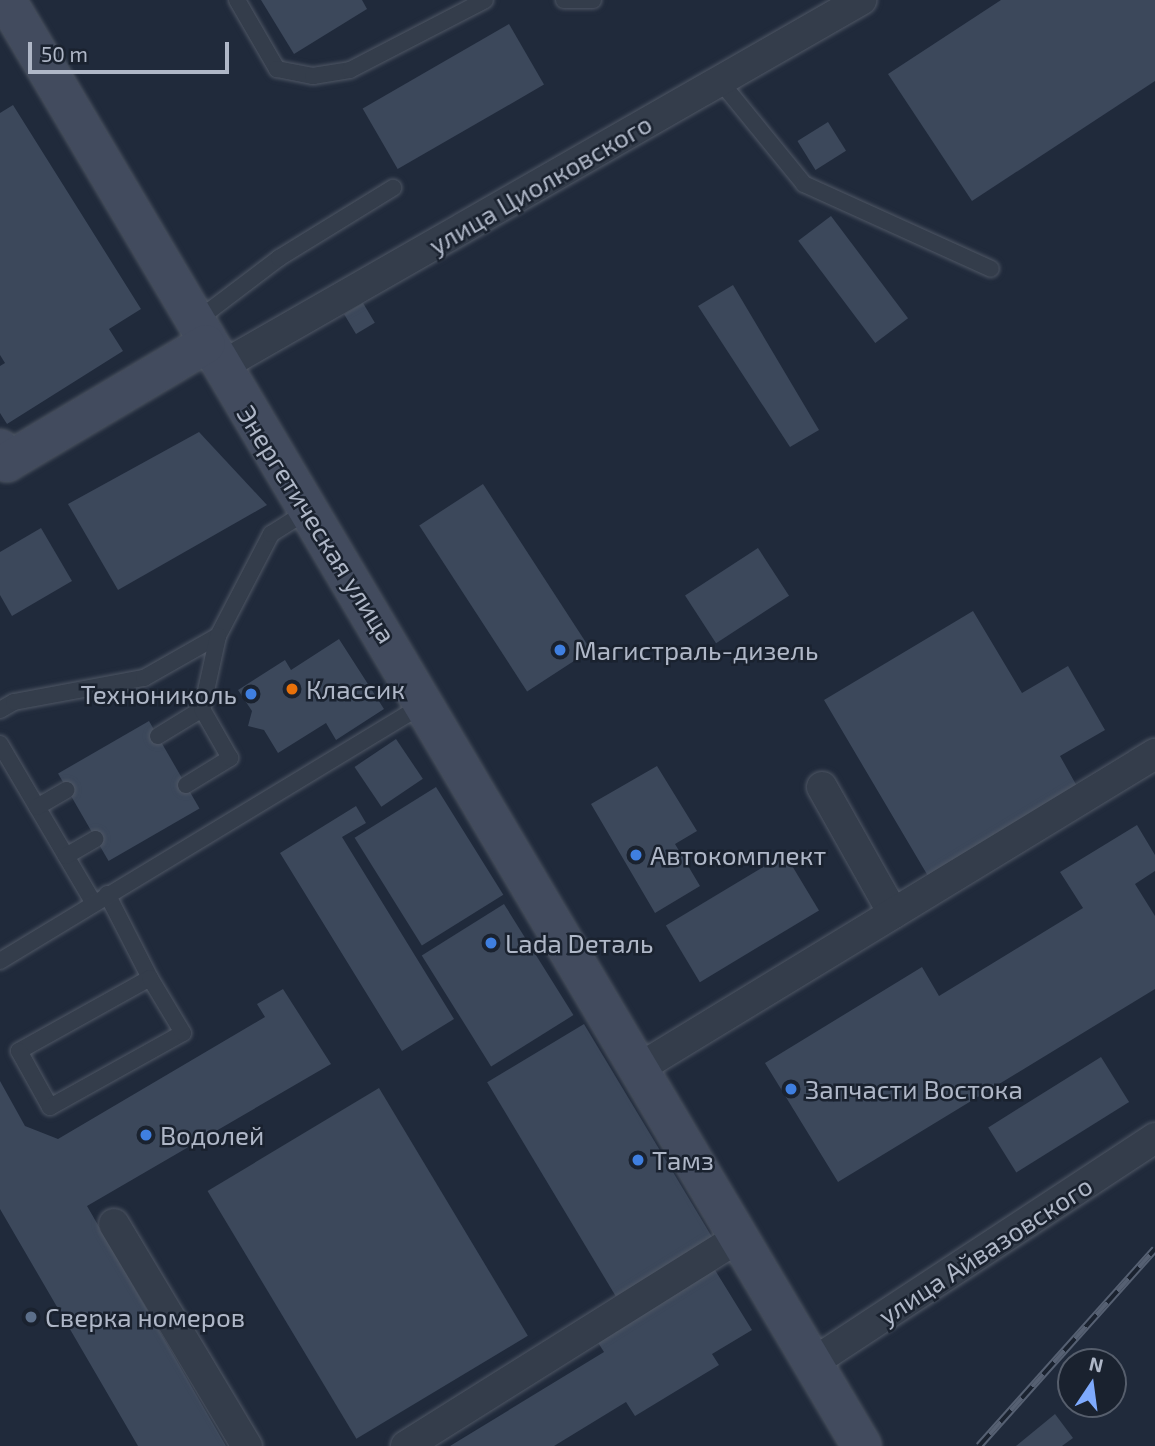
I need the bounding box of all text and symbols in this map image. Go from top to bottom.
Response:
scale bar [32,28,233,72]
text: 50 m [41,41,88,66]
street label: улица Циолковского [423,107,657,261]
street label: Энергетическая улица [231,400,403,648]
place label: Магистраль-дизель [574,634,818,666]
marker: Магистраль-дизель [552,642,568,658]
place label: Классик [306,673,405,705]
place label: Технониколь [80,678,237,710]
marker: Классик [284,681,300,697]
marker: Технониколь [243,686,259,702]
place label: Автокомплект [650,839,826,871]
marker: Автокомплект [628,847,644,863]
place label: Lada Dеталь [505,927,654,959]
marker: Lada Dеталь [483,935,499,951]
place label: Запчасти Востока [805,1073,1023,1105]
marker: Запчасти Востока [783,1081,799,1097]
place label: Водолей [160,1119,264,1151]
marker: Водолей [138,1127,154,1143]
place label: Тамз [652,1144,714,1176]
marker: Тамз [630,1152,646,1168]
street label: улица Айвазовского [872,1169,1098,1331]
place label: Сверка номеров [45,1301,245,1333]
marker: Сверка номеров [23,1309,39,1325]
north arrow [1057,1348,1127,1418]
text: N [1087,1351,1106,1377]

